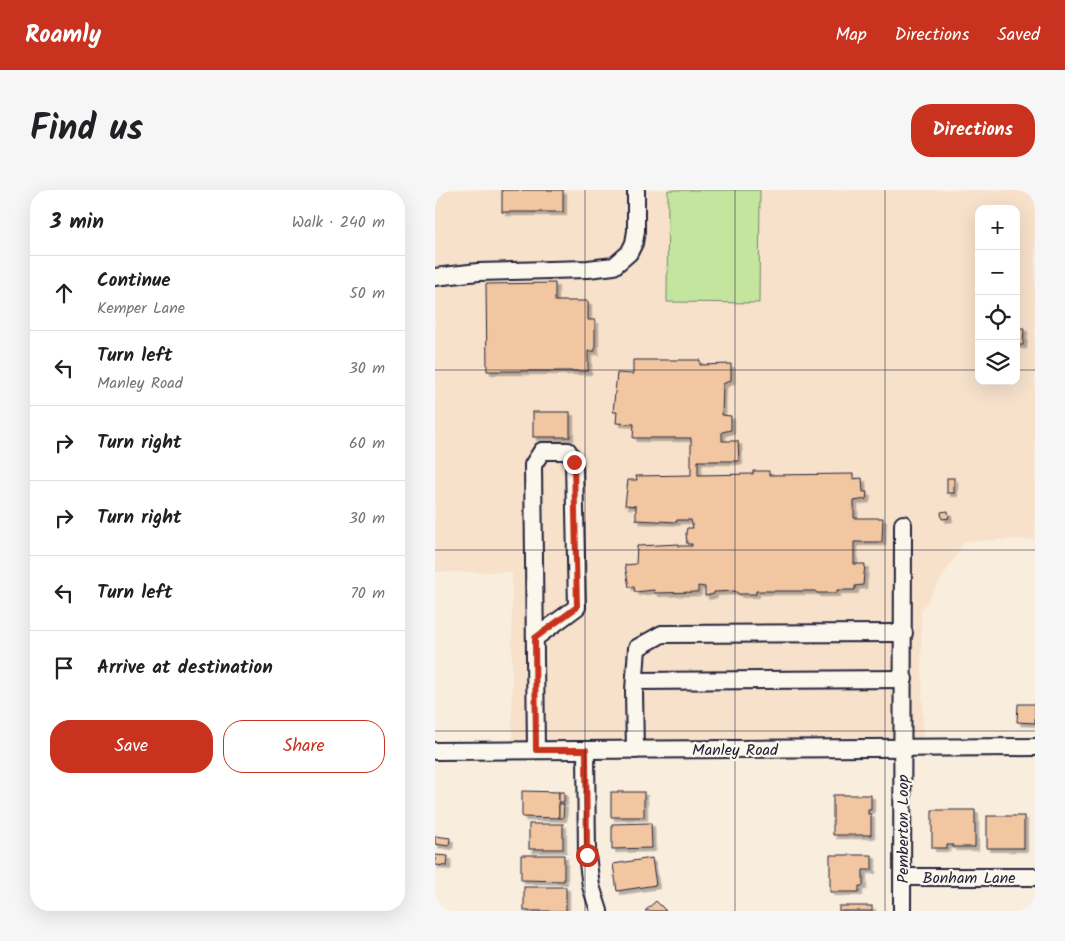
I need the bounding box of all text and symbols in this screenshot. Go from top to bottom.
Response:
text: Roamly [25,16,101,55]
text: Map [835,21,867,50]
text: Directions [895,21,969,50]
text: Saved [997,21,1040,50]
text: Find us [30,102,143,158]
button: Directions [911,104,1035,157]
map controls [975,205,1020,385]
button: + [975,205,1020,250]
text: 3 min [50,206,104,239]
text: Walk · 240 m [292,210,385,235]
button: − [975,250,1020,295]
text: Continue [97,266,170,296]
icon: ahead [50,279,78,307]
text: 50 m [349,281,385,306]
button: locate [975,295,1020,340]
text: Kemper Lane [97,296,185,321]
button: layers [975,340,1020,385]
text: Turn left [97,341,172,371]
icon: left [50,354,78,382]
text: 30 m [349,356,385,381]
text: Manley Road [97,371,183,396]
text: Turn right [97,428,182,458]
icon: right [50,429,78,457]
text: 60 m [349,431,385,456]
route end [563,451,586,474]
text: Turn right [97,503,182,533]
icon: right [50,504,78,532]
text: 30 m [349,506,385,531]
text: Turn left [97,578,172,608]
icon: left [50,579,78,607]
text: 70 m [350,581,385,606]
text: Arrive at destination [97,653,273,683]
icon: arrive [50,654,78,682]
button: Save [50,720,213,773]
button: Share [223,720,385,773]
street label: Manley Road [692,738,779,763]
street label: Pemberton Loop [891,774,916,883]
route start [576,844,599,867]
street label: Bonham Lane [922,866,1016,891]

